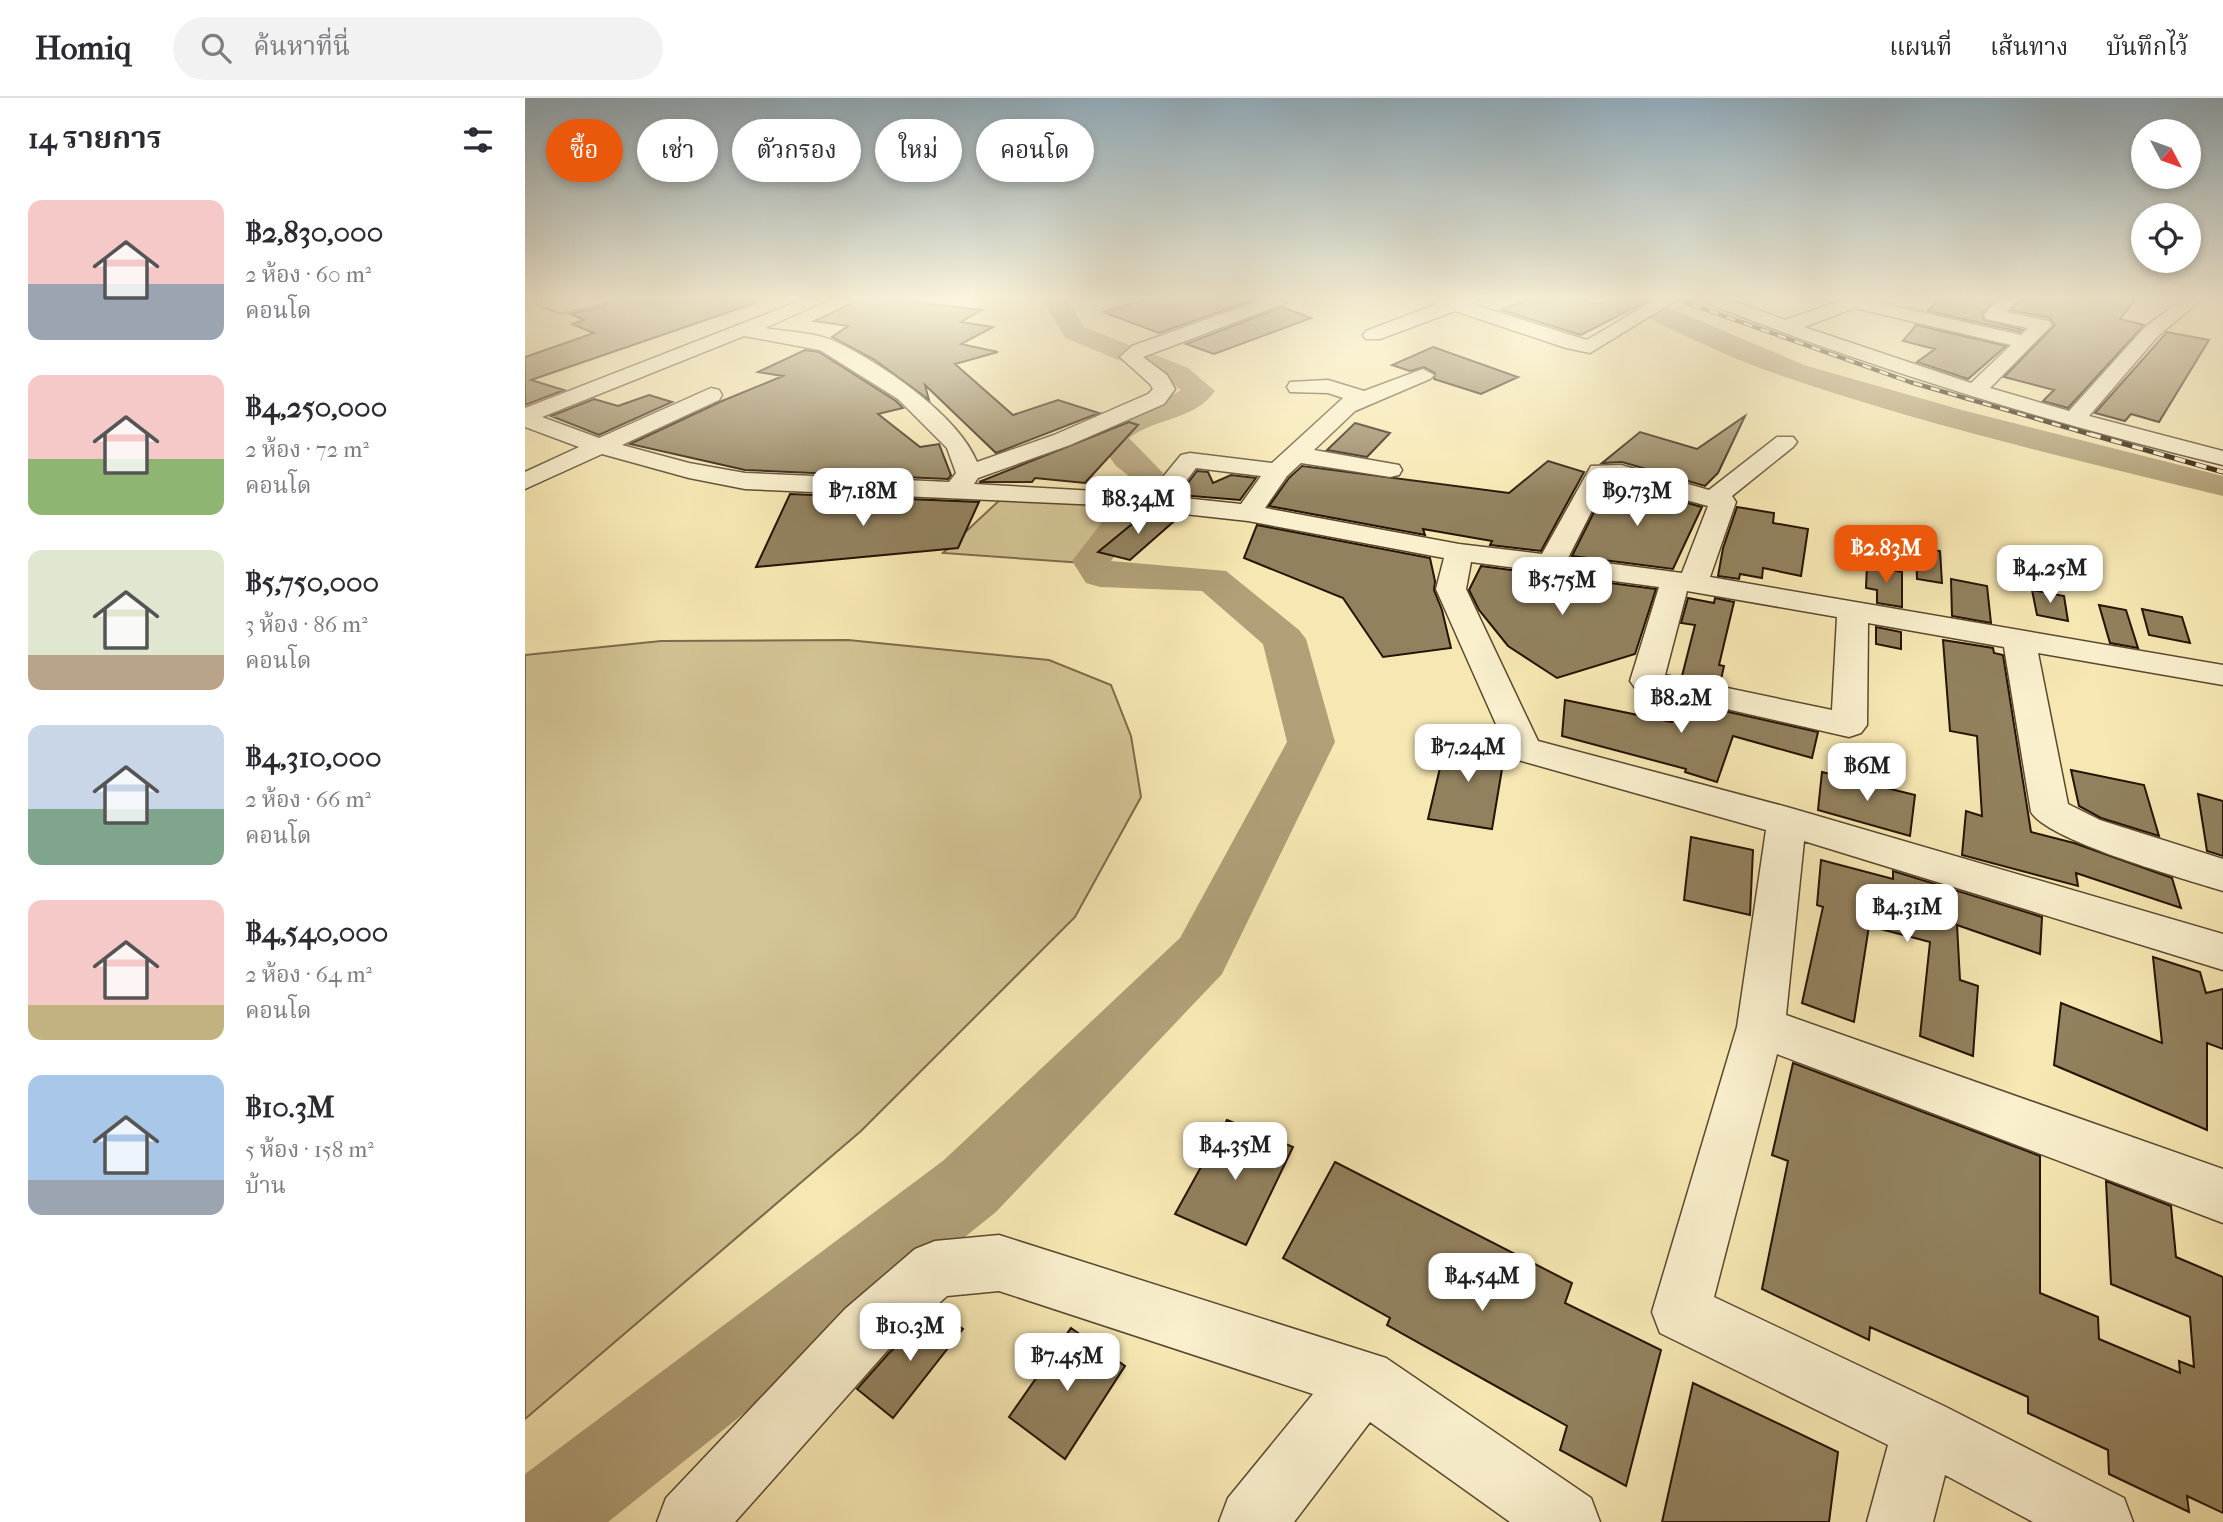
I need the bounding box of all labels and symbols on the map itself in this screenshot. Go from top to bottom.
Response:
north arrow [2131,119,2201,189]
pin: ฿7.18M [806,468,920,528]
pin: ฿9.73M [1580,468,1694,528]
pin: ฿8.34M [1081,476,1195,536]
pin: ฿2.83M [1829,526,1943,585]
pin: ฿4.25M [1993,546,2107,605]
pin: ฿5.75M [1505,558,1619,617]
pin: ฿8.2M [1632,676,1730,735]
pin: ฿7.24M [1411,724,1525,784]
pin: ฿6M [1833,744,1901,803]
pin: ฿4.31M [1850,884,1964,944]
pin: ฿4.35M [1178,1122,1292,1182]
pin: ฿4.54M [1425,1254,1539,1313]
pin: ฿10.3M [853,1304,967,1363]
pin: ฿7.45M [1010,1334,1124,1393]

